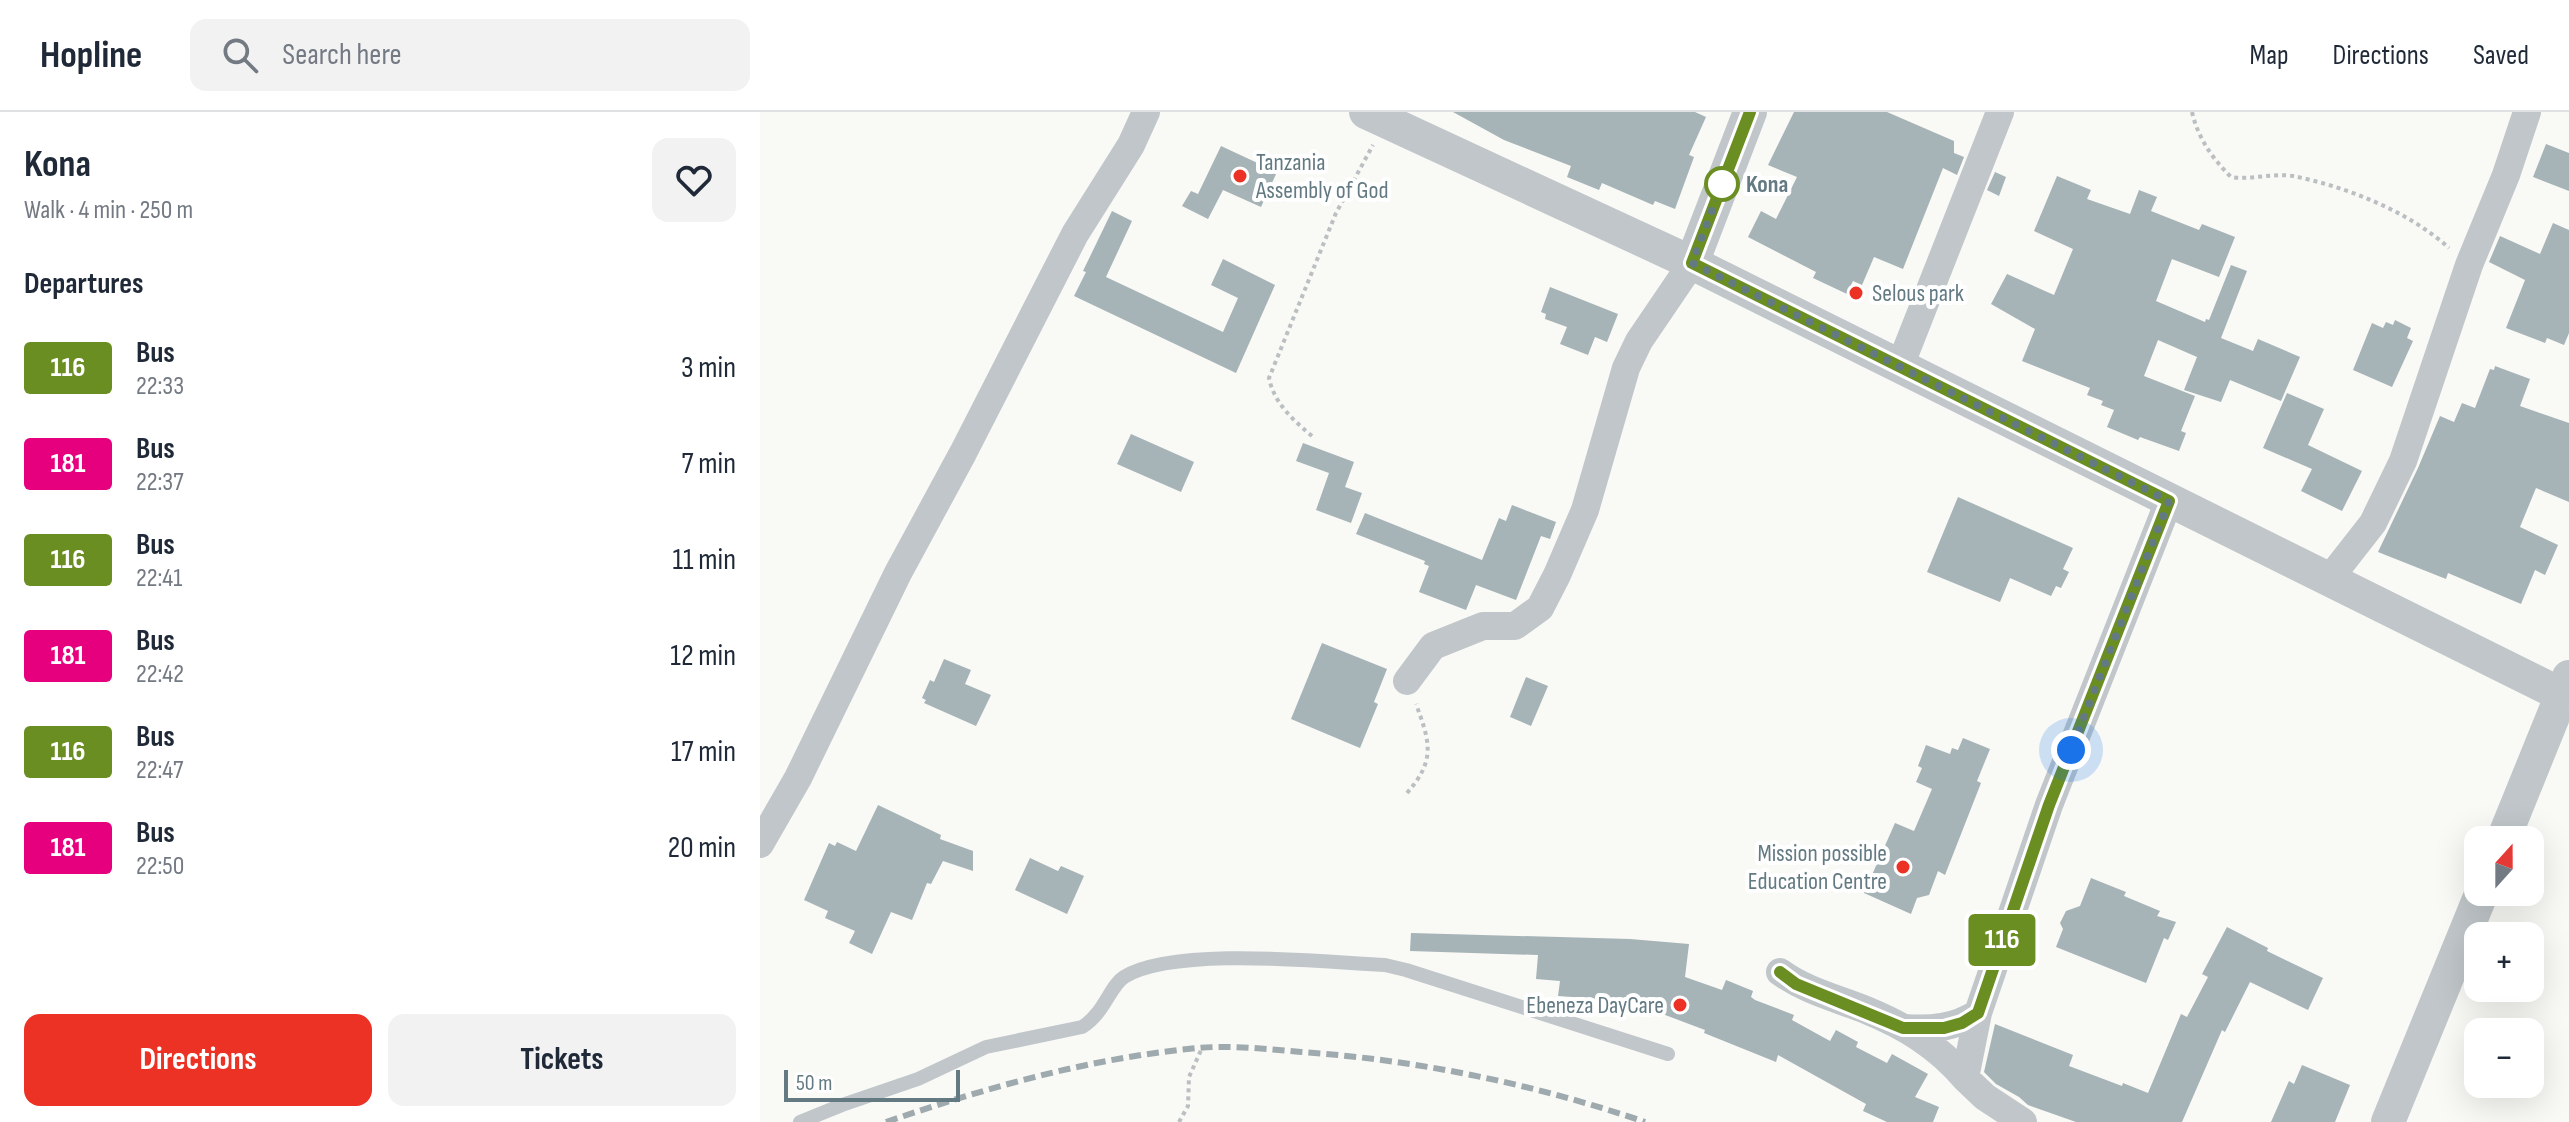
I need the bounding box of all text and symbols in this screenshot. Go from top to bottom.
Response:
search box [190,19,750,91]
text: Hopline [40,33,142,78]
icon: search [218,33,262,77]
text: Search here [282,37,402,73]
text: Map [2250,39,2289,72]
text: Directions [2333,39,2429,72]
text: Saved [2473,39,2529,72]
button: heart [652,138,736,222]
text: Kona [24,142,91,187]
place label: Tanzania Assembly of God [1255,148,1389,205]
marker: Tanzania Assembly of God [1231,167,1249,185]
marker: Kona [1705,167,1739,201]
place label: Kona [1746,170,1788,199]
text: Walk · 4 min · 250 m [24,195,193,226]
text: Departures [24,266,144,302]
place label: Selous park [1872,279,1964,308]
marker: Selous park [1847,284,1865,302]
text: Bus [136,335,175,371]
text: 3 min [681,350,736,386]
text: 116 [50,351,86,384]
text: 22:33 [136,371,184,402]
text: Bus [136,431,175,467]
text: 7 min [682,446,736,482]
text: 181 [50,447,86,480]
text: 22:37 [136,467,184,498]
text: Bus [136,527,175,563]
text: 11 min [673,542,736,578]
text: 116 [50,543,86,576]
text: 22:41 [136,563,182,594]
text: Bus [136,623,175,659]
text: 12 min [670,638,736,674]
text: 181 [50,639,86,672]
text: 22:42 [136,659,184,690]
text: Bus [136,719,175,755]
your location [2051,730,2091,770]
text: 17 min [671,734,736,770]
text: 116 [50,735,86,768]
text: 22:47 [136,755,183,786]
text: Bus [136,815,175,851]
north arrow [2464,826,2544,906]
map controls [2464,826,2544,1098]
text: 20 min [668,830,736,866]
text: 181 [50,831,86,864]
place label: Mission possible Education Centre [1748,839,1887,896]
text: 22:50 [136,851,184,882]
marker: Mission possible Education Centre [1894,858,1912,876]
line badge: 116 [1956,914,2048,966]
button: + [2464,922,2544,1002]
text: 116 [1984,923,2020,956]
place label: Ebeneza DayCare [1526,991,1664,1020]
marker: Ebeneza DayCare [1671,996,1689,1014]
button: Directions [24,1014,372,1106]
button: Tickets [388,1014,736,1106]
button: − [2464,1018,2544,1098]
scale bar [784,1066,960,1102]
text: 50 m [796,1070,832,1097]

